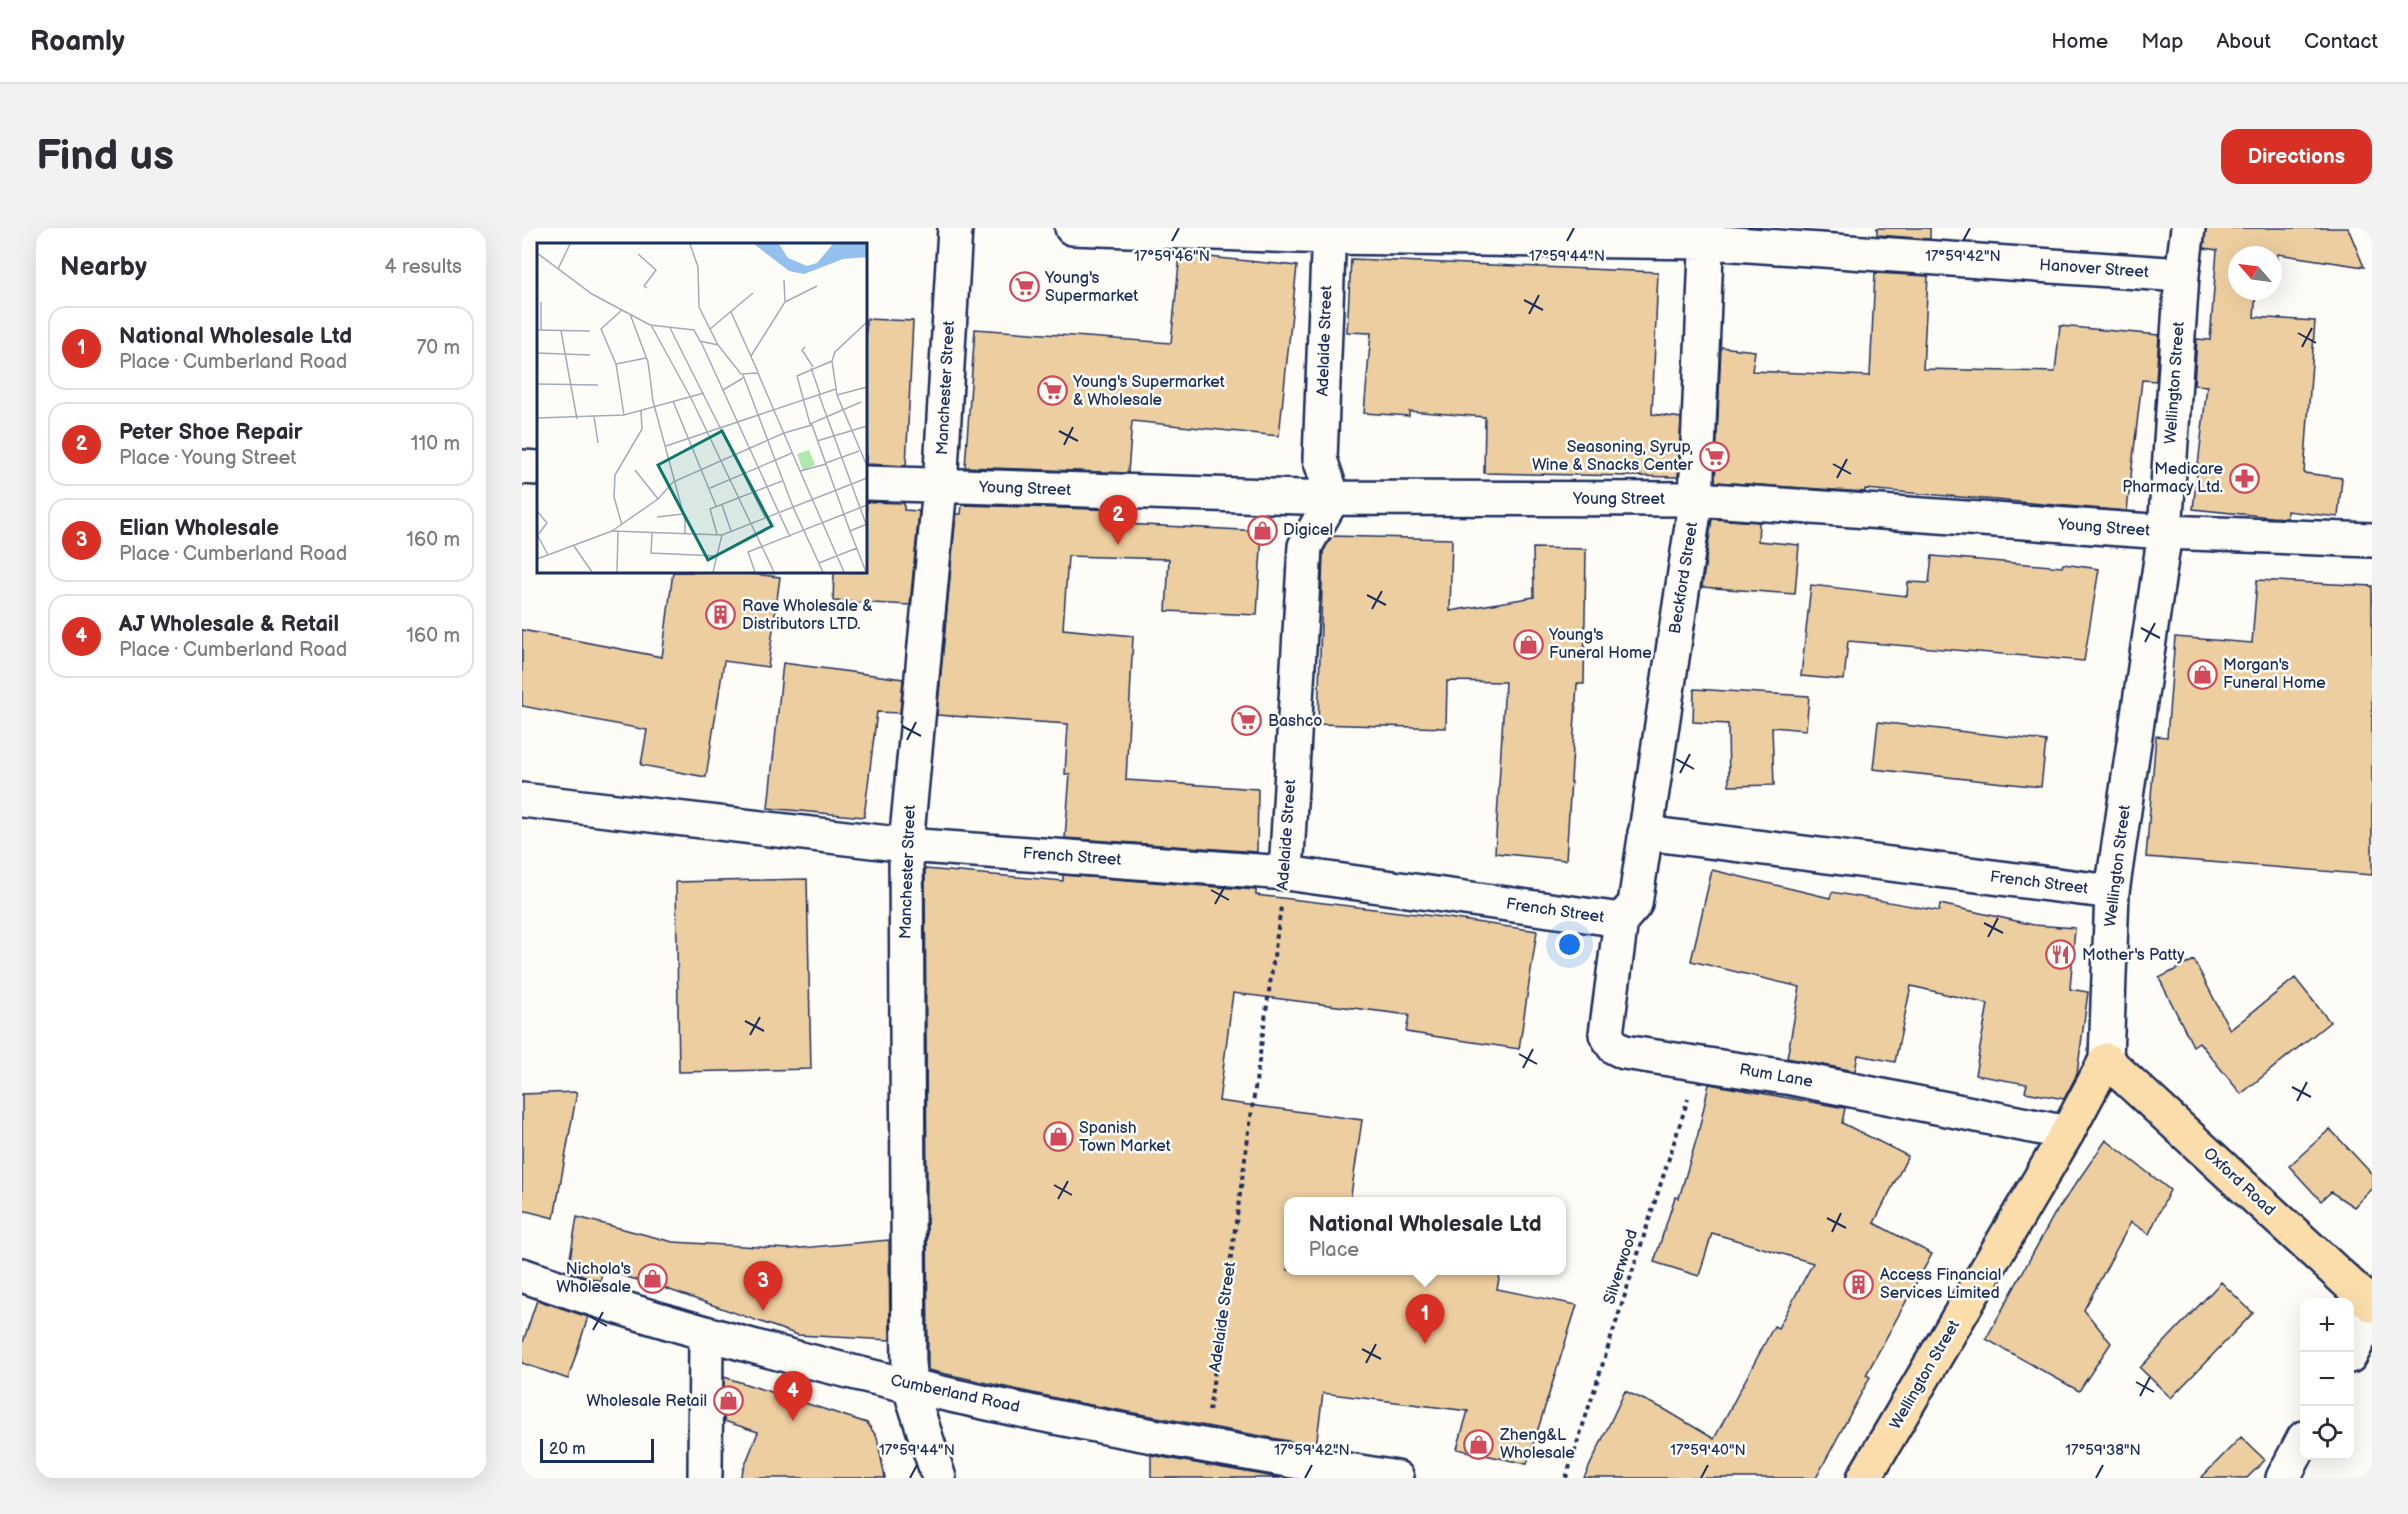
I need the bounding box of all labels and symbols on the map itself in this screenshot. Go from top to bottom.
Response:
inset map [537,243,867,573]
north arrow [2228,246,2282,300]
text: 17°59'46"N [1134,247,1210,266]
text: 17°59'44"N [1529,247,1605,266]
text: 17°59'42"N [1925,247,2001,266]
street label: Hanover Street [2039,256,2149,282]
place label: Young's Supermarket [1044,269,1138,306]
supermarket icon: Young's Supermarket [1008,271,1040,303]
street label: Adelaide Street [1314,285,1336,397]
street label: Manchester Street [933,320,959,456]
street label: Wellington Street [2161,321,2189,445]
place label: Young's Supermarket & Wholesale [1072,373,1225,410]
supermarket icon: Young's Supermarket & Wholesale [1036,375,1068,407]
place label: Seasoning, Syrup, Wine & Snacks Center [1532,438,1693,475]
supermarket icon: Seasoning, Syrup, Wine & Snacks Center [1698,440,1730,472]
place label: Medicare Pharmacy Ltd. [2122,460,2223,497]
pharmacy icon: Medicare Pharmacy Ltd. [2228,462,2260,494]
street label: Young Street [978,478,1071,500]
street label: Young Street [1572,490,1665,509]
pin: 2 [1098,496,1138,545]
shop icon: Digicel [1246,514,1278,546]
street label: Young Street [2056,515,2151,541]
place label: Digicel [1283,521,1333,540]
street label: Beckford Street [1666,521,1702,635]
place label: Rave Wholesale & Distributors LTD. [742,597,873,634]
building icon: Rave Wholesale & Distributors LTD. [705,599,737,631]
place label: Young's Funeral Home [1548,626,1652,663]
shop icon: Young's Funeral Home [1512,628,1544,660]
place label: Morgan's Funeral Home [2223,656,2326,693]
shop icon: Morgan's Funeral Home [2186,658,2218,690]
supermarket icon: Bashco [1231,705,1263,737]
place label: Bashco [1268,712,1322,731]
street label: Adelaide Street [1274,779,1300,891]
street label: Manchester Street [896,804,920,939]
street label: Wellington Street [2101,804,2135,928]
street label: French Street [1022,844,1122,870]
street label: French Street [1989,868,2089,898]
street label: French Street [1505,895,1605,927]
your location [1555,930,1584,959]
restaurant icon: Mother's Patty [2045,939,2077,971]
place label: Mother's Patty [2082,946,2185,965]
street label: Rum Lane [1738,1060,1815,1092]
place label: Spanish Town Market [1079,1119,1171,1156]
shop icon: Spanish Town Market [1042,1121,1074,1153]
street label: Oxford Road [2199,1144,2279,1220]
street label: Silverwood [1600,1227,1642,1307]
place label: Nichola's Wholesale [556,1260,631,1297]
street label: Adelaide Street [1206,1261,1240,1373]
shop icon: Nichola's Wholesale [636,1262,668,1294]
pin: 3 [744,1262,782,1311]
place label: Access Financial Services Limited [1880,1266,2001,1303]
building icon: Access Financial Services Limited [1843,1268,1875,1300]
pin: 1 [1406,1294,1444,1344]
street label: Wellington Street [1886,1317,1964,1433]
street label: Cumberland Road [889,1371,1021,1417]
pin: 4 [774,1372,812,1421]
shop icon: Wholesale Retail [712,1385,744,1417]
place label: Wholesale Retail [586,1392,707,1411]
place label: Zheng&L Wholesale [1499,1426,1575,1463]
shop icon: Zheng&L Wholesale [1463,1428,1495,1460]
scale bar [540,1436,654,1464]
text: 17°59'44"N [879,1441,955,1460]
text: 17°59'42"N [1274,1441,1350,1460]
text: 17°59'40"N [1670,1441,1746,1460]
text: 17°59'38"N [2065,1441,2141,1460]

